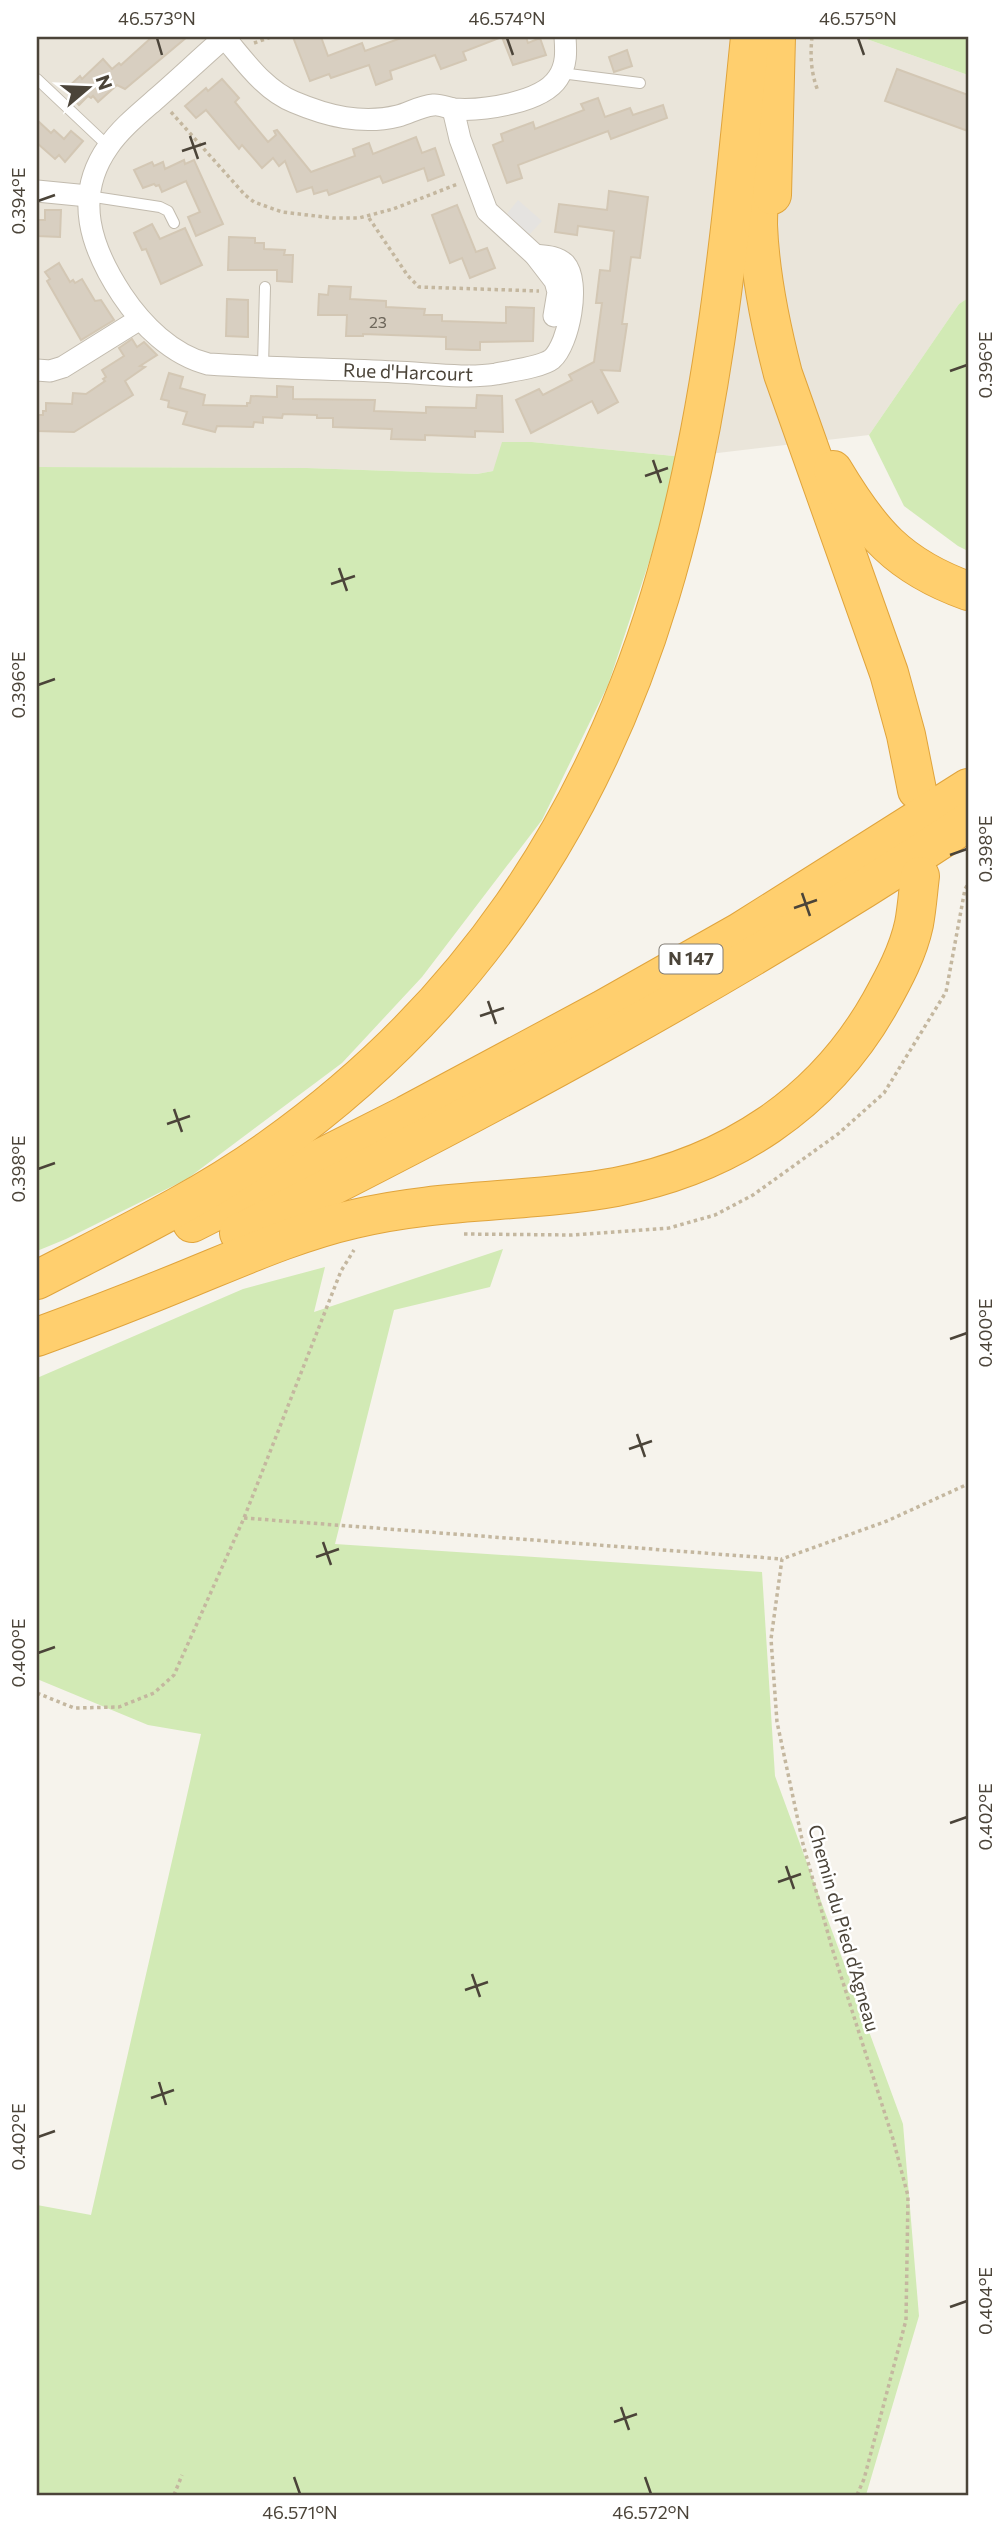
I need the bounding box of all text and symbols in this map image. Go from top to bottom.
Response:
text: 46.573°N [118,7,196,29]
text: 46.574°N [468,7,546,29]
text: 46.575°N [819,7,897,29]
north arrow [52,52,122,122]
text: N [91,72,118,93]
text: 0.394°E [7,168,29,234]
house number: 23 [369,312,387,331]
text: 0.396°E [974,332,996,398]
street label: Rue d'Harcourt [343,358,474,385]
text: 0.396°E [7,652,29,718]
text: 0.398°E [974,816,996,882]
road number: N 147 [660,944,722,974]
text: 0.398°E [7,1136,29,1202]
text: 0.400°E [974,1299,996,1367]
text: 0.400°E [7,1619,29,1687]
text: 0.402°E [974,1783,996,1851]
street label: Chemin du Pied d’Agneau [804,1822,885,2034]
text: 0.402°E [7,2103,29,2171]
text: 0.404°E [974,2267,996,2335]
text: 46.571°N [262,2501,338,2523]
text: 46.572°N [612,2501,690,2523]

